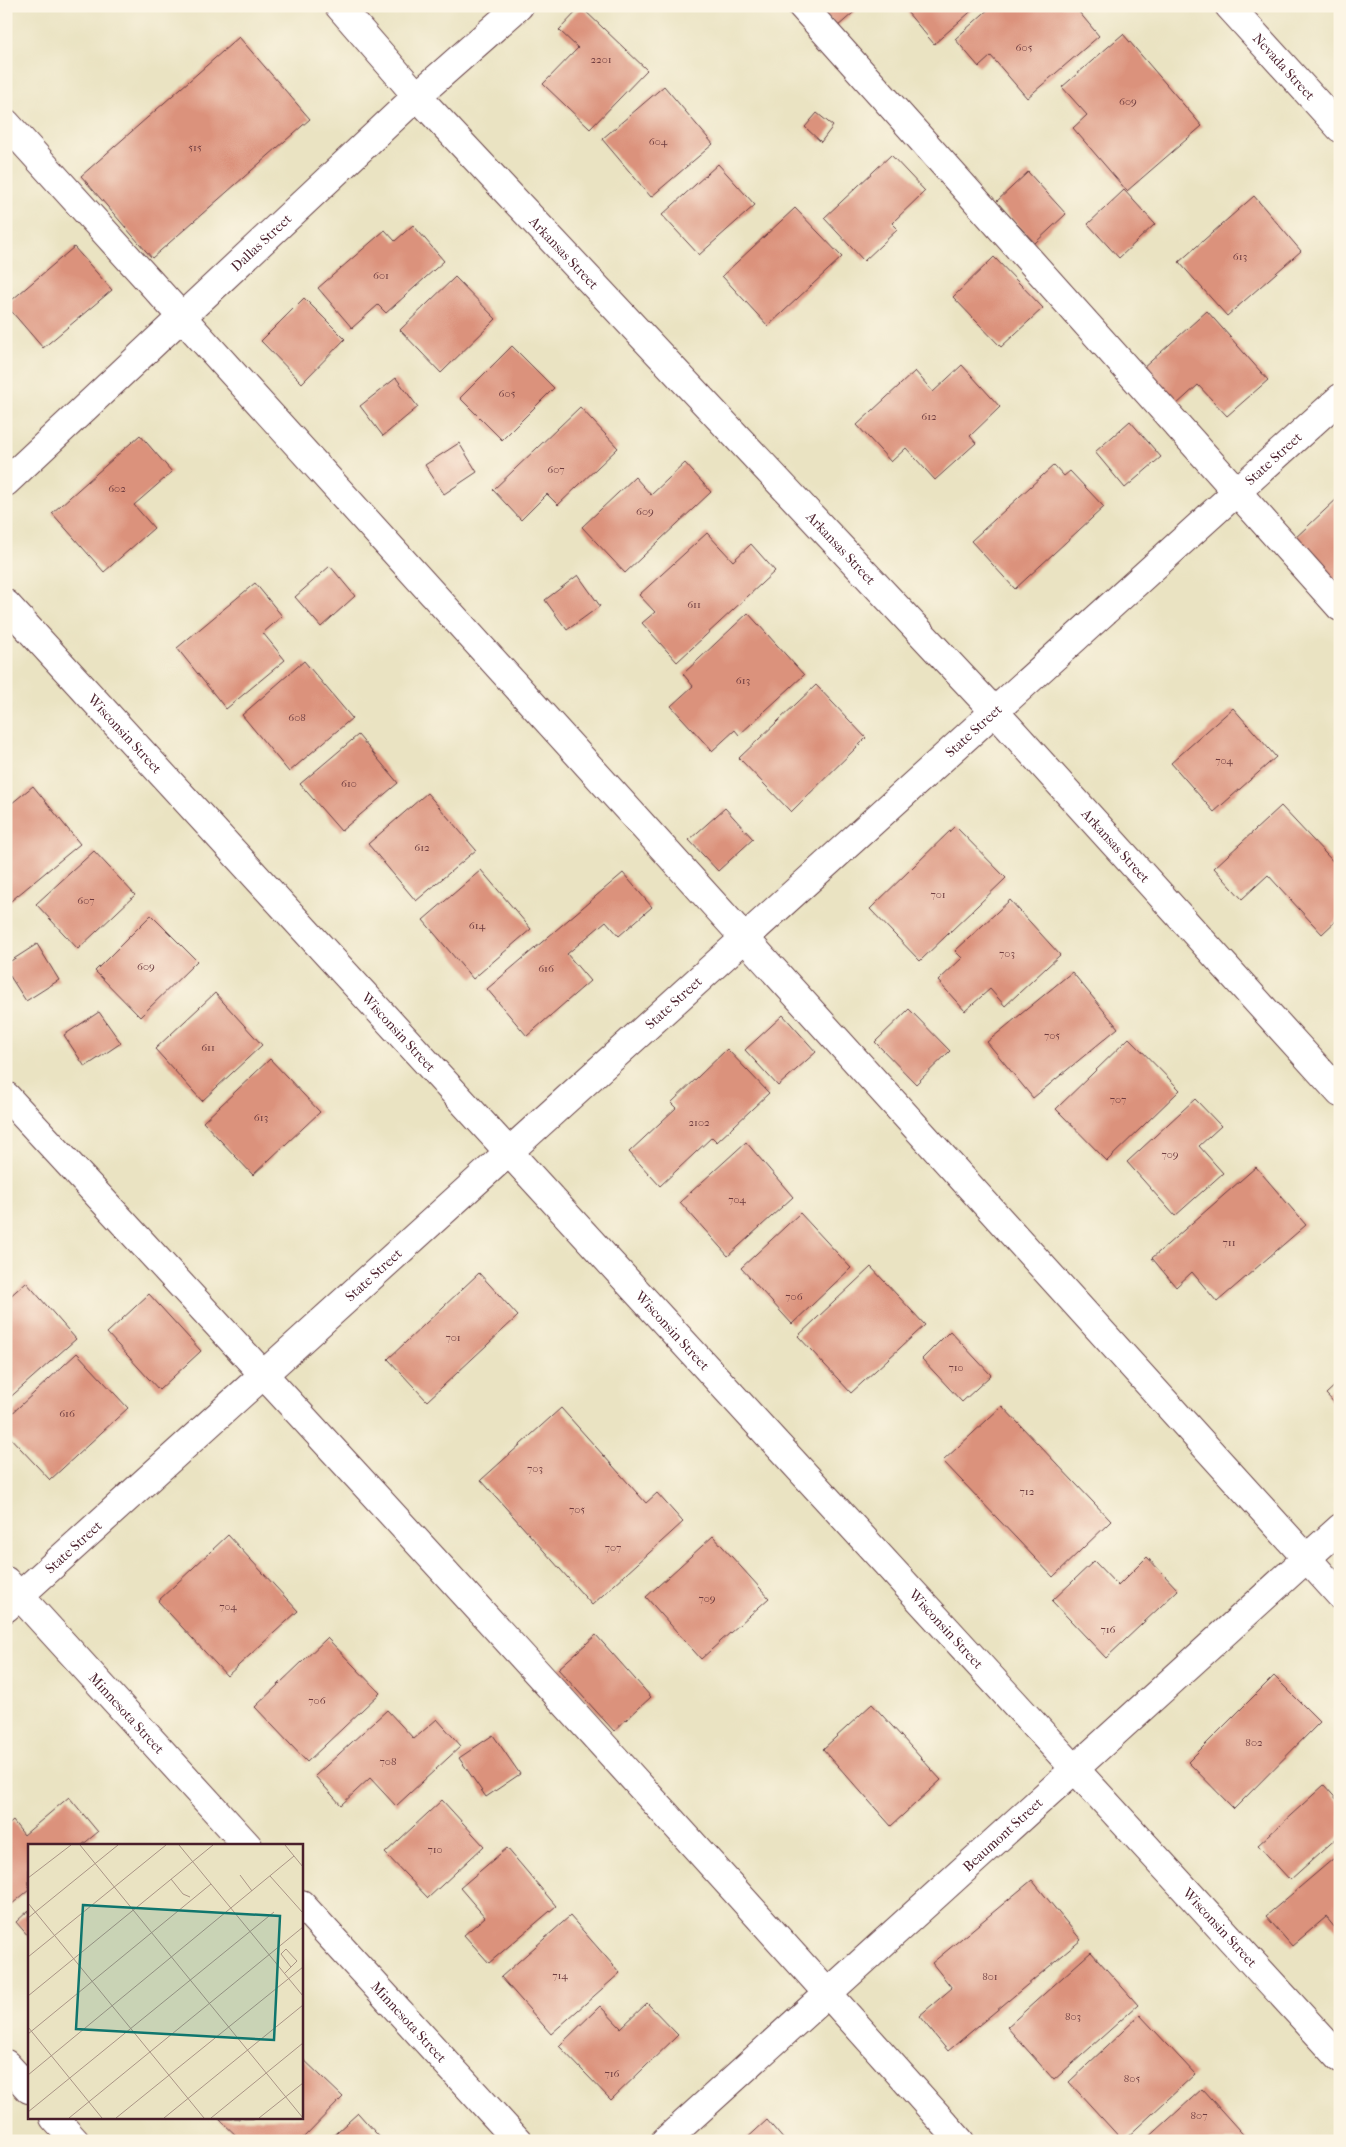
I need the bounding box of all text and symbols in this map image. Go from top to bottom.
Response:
street label: Nevada Street [1249,30,1319,104]
house number: 605 [1016,41,1033,54]
house number: 2201 [590,53,612,66]
house number: 609 [1119,95,1137,108]
house number: 604 [649,135,668,148]
house number: 515 [188,141,202,154]
street label: Dallas Street [228,210,295,275]
street label: Arkansas Street [525,212,602,293]
house number: 613 [1233,250,1247,263]
house number: 601 [373,269,389,282]
house number: 605 [499,387,516,400]
house number: 612 [921,410,937,423]
street label: State Street [1242,429,1306,489]
house number: 607 [547,463,565,476]
house number: 602 [108,482,126,495]
house number: 609 [636,505,654,518]
street label: Arkansas Street [802,508,879,588]
house number: 611 [687,598,701,611]
house number: 613 [736,674,750,687]
street label: Wisconsin Street [83,690,165,777]
street label: State Street [942,701,1006,761]
house number: 608 [288,711,306,724]
house number: 704 [1215,754,1233,767]
house number: 610 [341,777,357,790]
street label: Arkansas Street [1077,805,1153,886]
house number: 612 [414,841,430,854]
house number: 701 [930,888,946,901]
house number: 607 [77,894,95,907]
house number: 614 [469,919,486,932]
house number: 703 [999,947,1015,960]
house number: 609 [137,960,155,973]
house number: 616 [538,962,554,975]
street label: State Street [642,973,706,1033]
street label: Wisconsin Street [357,988,439,1076]
house number: 705 [1044,1029,1060,1042]
house number: 611 [201,1041,215,1054]
house number: 707 [1110,1093,1126,1106]
house number: 613 [254,1111,268,1124]
house number: 2102 [688,1116,710,1129]
house number: 709 [1161,1148,1179,1161]
house number: 704 [728,1193,746,1206]
house number: 711 [1222,1236,1236,1249]
street label: State Street [342,1245,406,1305]
street label: Wisconsin Street [631,1287,713,1374]
house number: 706 [785,1290,803,1303]
house number: 701 [445,1331,461,1344]
house number: 710 [948,1361,964,1374]
house number: 616 [59,1407,75,1420]
house number: 703 [527,1462,543,1475]
house number: 712 [1020,1485,1035,1498]
house number: 705 [569,1503,585,1516]
street label: State Street [42,1517,106,1577]
house number: 707 [605,1541,621,1554]
street label: Wisconsin Street [905,1585,987,1673]
house number: 709 [698,1592,716,1605]
house number: 704 [219,1600,237,1613]
house number: 716 [1100,1623,1116,1636]
street label: Minnesota Street [85,1669,168,1758]
house number: 706 [308,1694,326,1707]
house number: 802 [1245,1736,1263,1749]
house number: 708 [380,1755,396,1768]
street label: Beaumont Street [959,1794,1046,1875]
house number: 710 [427,1843,443,1856]
inset map [28,1844,302,2120]
street label: Wisconsin Street [1178,1884,1260,1971]
house number: 714 [552,1969,568,1982]
house number: 801 [982,1970,998,1983]
street label: Minnesota Street [367,1978,450,2066]
house number: 803 [1065,2010,1081,2023]
house number: 716 [604,2067,620,2080]
house number: 805 [1124,2072,1140,2085]
house number: 807 [1191,2109,1207,2122]

